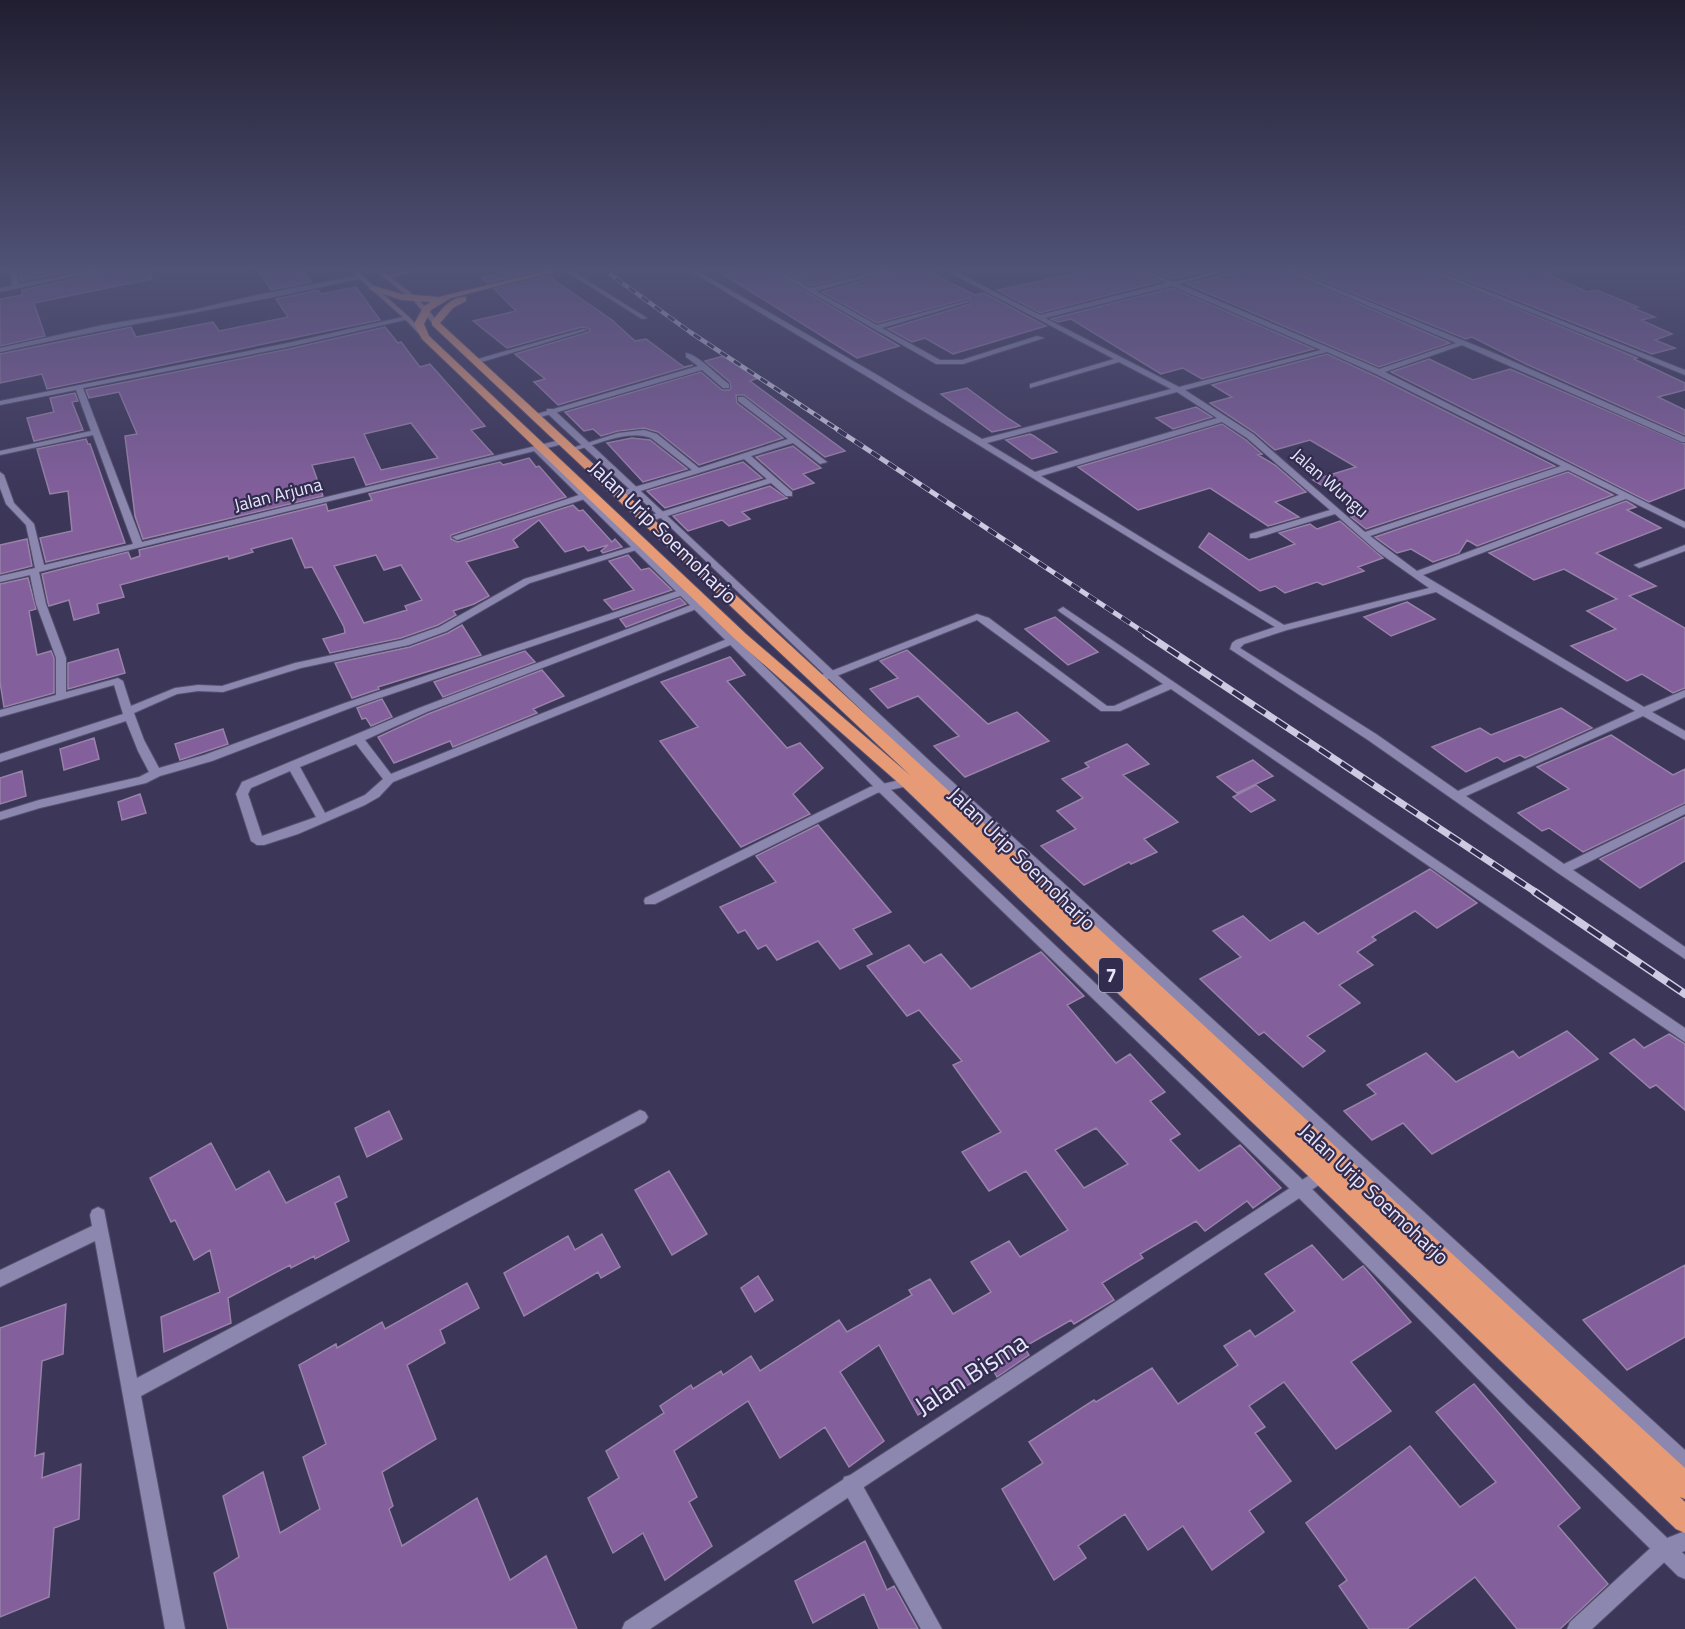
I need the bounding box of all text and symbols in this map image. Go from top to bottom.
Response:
street label: Jalan Wungu [1286,441,1375,524]
street label: Jalan Urip Soemoharjo [582,452,745,611]
street label: Jalan Arjuna [231,471,325,519]
street label: Jalan Urip Soemoharjo [941,779,1104,938]
road number: 7 [1099,958,1123,992]
street label: Jalan Urip Soemoharjo [1292,1115,1457,1272]
street label: Jalan Bisma [907,1322,1035,1425]

